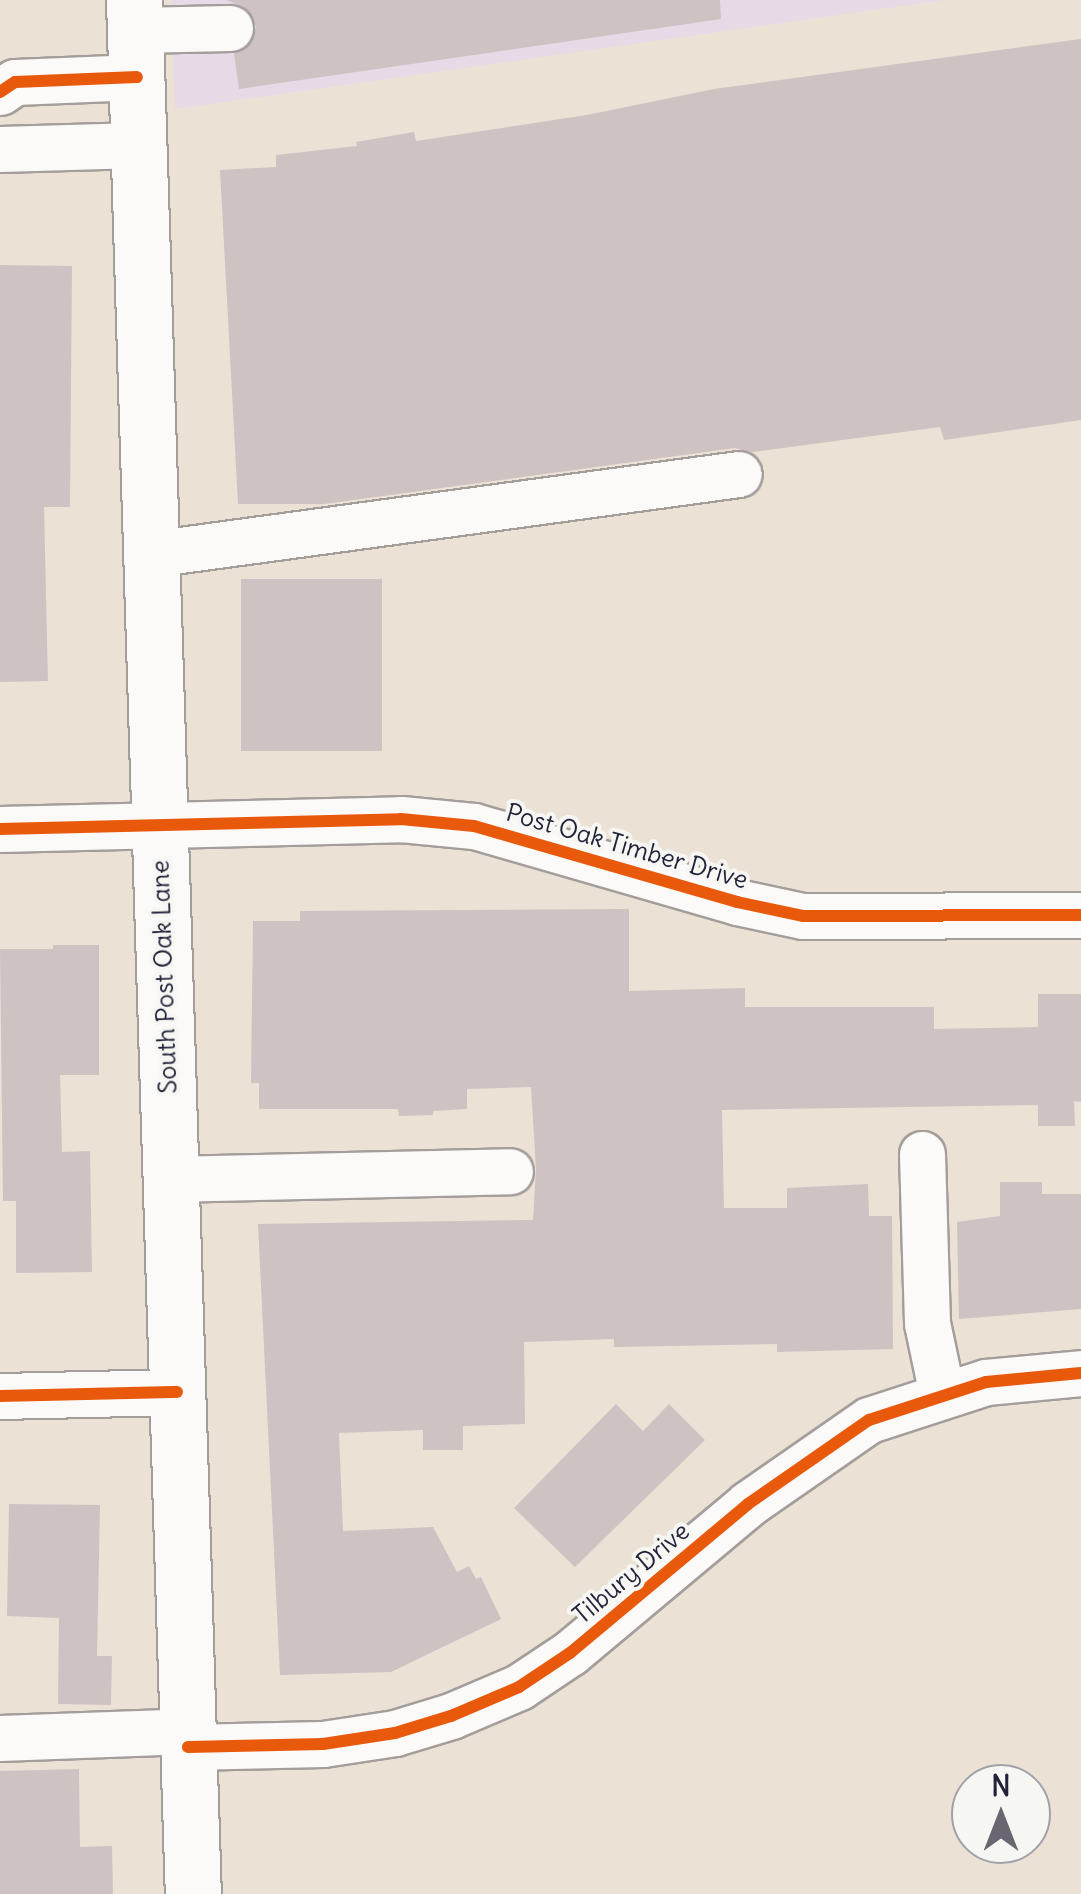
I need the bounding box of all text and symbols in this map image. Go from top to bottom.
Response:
street label: Post Oak Timber Drive [503,797,751,895]
street label: South Post Oak Lane [145,860,183,1094]
street label: Tilbury Drive [567,1516,695,1630]
north arrow [951,1764,1051,1864]
text: N [991,1768,1011,1804]

